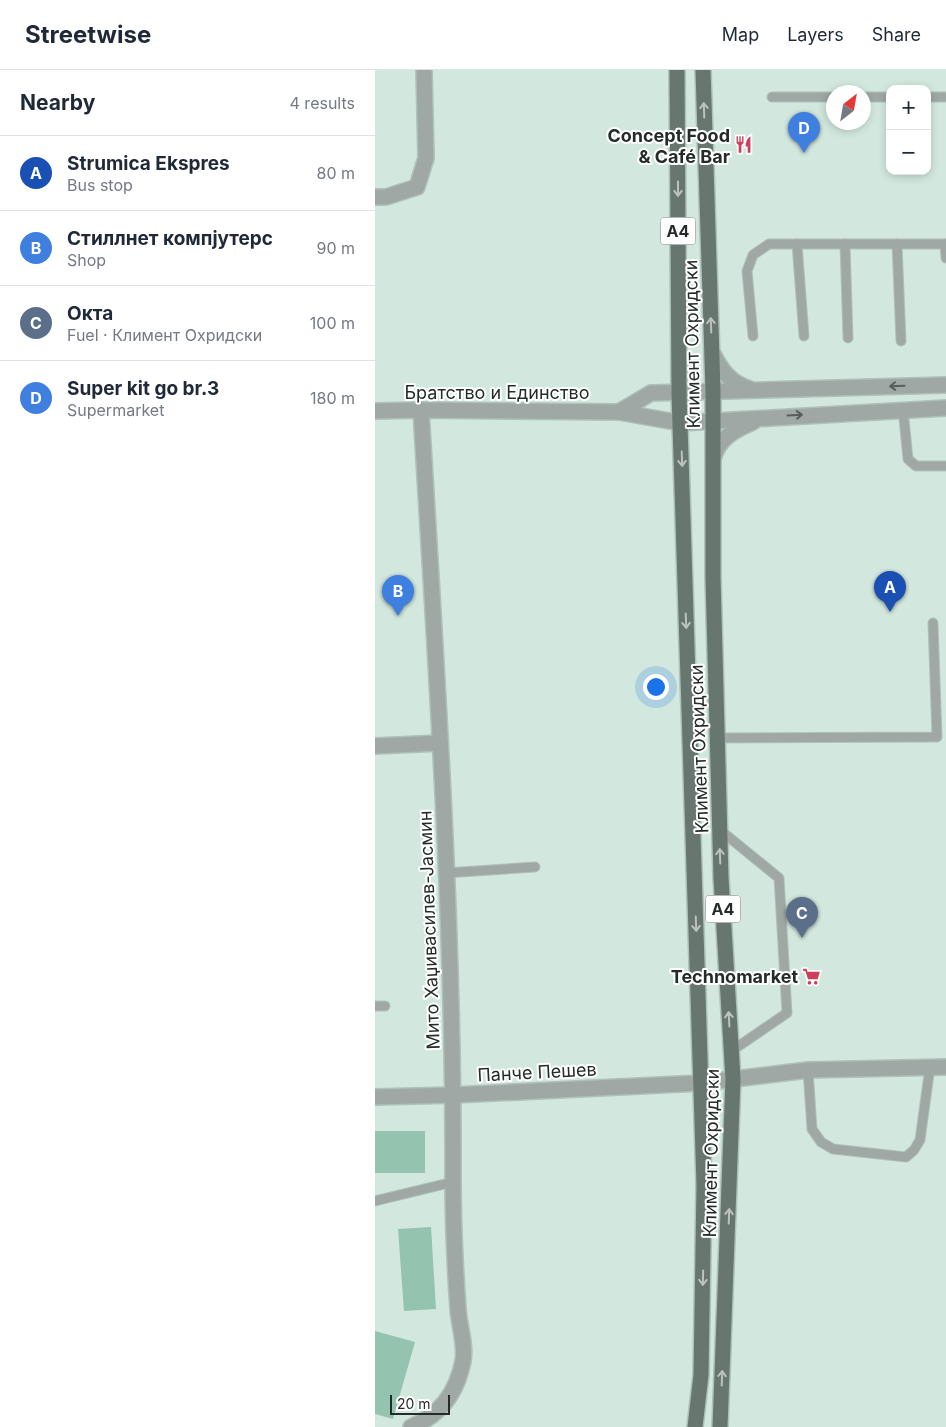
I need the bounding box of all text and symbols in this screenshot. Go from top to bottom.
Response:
text: Streetwise [25,20,151,49]
text: Map [722,24,759,45]
text: Layers [787,24,844,45]
text: Share [872,24,921,45]
north arrow [826,85,871,130]
map controls [886,85,931,175]
button: + [886,85,931,130]
text: Nearby [20,90,95,115]
text: 4 results [290,93,355,113]
one-way arrow [700,102,709,118]
pin: D [788,112,820,153]
place label: Concept Food & Café Bar [607,125,730,167]
button: − [886,130,931,175]
restaurant icon: Concept Food & Café Bar [734,135,754,155]
text: Strumica Ekspres [67,152,230,175]
text: A [30,163,42,183]
text: 80 m [316,163,355,183]
text: Bus stop [67,175,133,195]
one-way arrow [673,180,682,196]
road number: A4 [661,218,695,245]
text: Стиллнет компјутерс [67,227,273,250]
text: B [31,238,41,258]
text: 90 m [316,238,355,258]
text: Shop [67,250,106,270]
street label: Климент Охридски [680,259,704,429]
text: Окта [67,302,113,325]
text: C [30,313,42,333]
text: 100 m [310,313,355,333]
one-way arrow [706,317,716,334]
text: Fuel · Климент Охридски [67,325,262,345]
text: Super kit go br.3 [67,377,219,400]
one-way arrow [890,381,906,391]
street label: Братство и Единство [404,382,590,403]
text: D [30,388,42,408]
text: 180 m [310,388,355,408]
text: Supermarket [67,400,164,420]
one-way arrow [787,411,803,420]
one-way arrow [677,451,686,467]
pin: A [874,571,906,612]
pin: B [382,575,414,616]
one-way arrow [682,613,691,629]
street label: Климент Охридски [686,664,712,834]
your location [643,674,669,700]
street label: Мито Хаџивасилев-Јасмин [414,810,444,1050]
one-way arrow [716,849,725,865]
road number: A4 [705,896,741,922]
pin: C [786,897,818,938]
one-way arrow [691,915,700,931]
place label: Technomarket [671,966,798,987]
supermarket icon: Technomarket [802,966,822,986]
one-way arrow [724,1011,733,1027]
street label: Панче Пешев [477,1058,597,1086]
street label: Климент Охридски [699,1068,723,1238]
one-way arrow [724,1208,733,1224]
one-way arrow [698,1270,708,1286]
one-way arrow [718,1371,727,1387]
scale bar [390,1392,450,1415]
text: 20 m [397,1395,431,1412]

